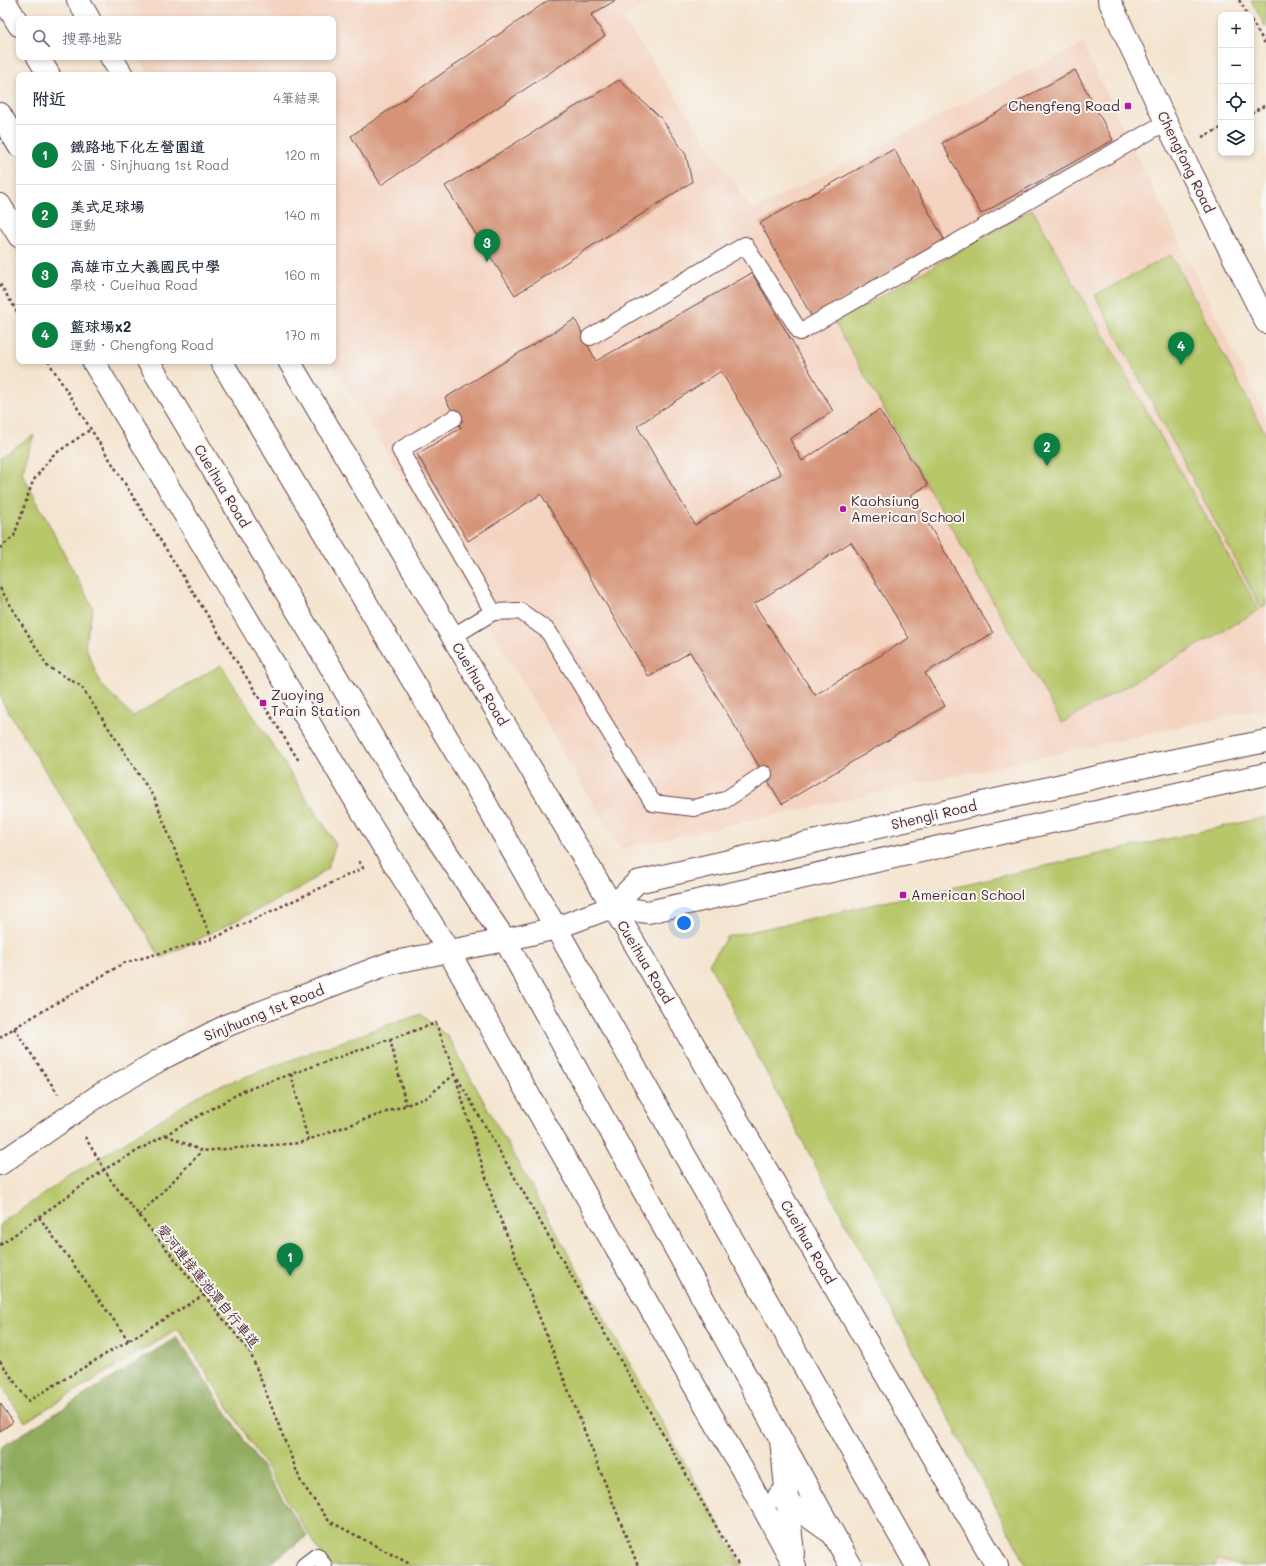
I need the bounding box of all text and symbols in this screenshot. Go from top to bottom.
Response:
map controls [1218,12,1254,156]
button: + [1218,12,1254,48]
search box [16,16,336,60]
icon: search [30,27,52,49]
text: 搜尋地點 [62,28,122,48]
button: − [1218,48,1254,84]
button: locate [1218,84,1254,120]
text: 附近 [32,87,66,109]
text: 4筆結果 [273,89,320,106]
place label: Chengfeng Road [1008,96,1120,115]
marker: Chengfeng Road [1123,101,1133,111]
street label: Chengfong Road [1153,108,1219,216]
button: layers [1218,120,1254,156]
text: 鐵路地下化左營園道 [70,136,205,156]
text: 1 [42,146,48,163]
text: 120 m [284,146,320,163]
text: 公園 · Sinjhuang 1st Road [70,156,229,173]
text: 美式足球場 [70,196,145,216]
text: 2 [41,206,49,223]
text: 140 m [284,206,320,223]
text: 運動 [70,216,96,233]
pin: 3 [474,229,500,262]
text: 高雄市立大義國民中學 [70,256,220,276]
text: 3 [41,266,49,283]
text: 160 m [284,266,320,283]
text: 學校 · Cueihua Road [70,276,198,293]
text: 籃球場x2 [70,316,131,336]
text: 4 [41,326,49,343]
text: 170 m [284,326,320,343]
pin: 4 [1168,332,1194,365]
text: 運動 · Chengfong Road [70,336,213,353]
pin: 2 [1034,433,1060,466]
street label: Cueihua Road [190,440,255,531]
place label: Kaohsiung American School [851,491,965,526]
marker: Kaohsiung American School [838,504,848,514]
street label: Cueihua Road [448,638,513,729]
place label: Zuoying Train Station [271,685,360,720]
marker: Zuoying Train Station [258,698,268,708]
street label: Shengli Road [889,795,979,834]
place label: American School [911,885,1025,904]
marker: American School [898,890,908,900]
your location [674,913,694,933]
street label: Cueihua Road [613,916,678,1007]
street label: Sinjhuang 1st Road [201,980,327,1045]
street label: Cueihua Road [777,1196,840,1287]
street label: 愛河連接蓮池潭自行車道 [153,1220,264,1352]
pin: 1 [277,1243,303,1276]

